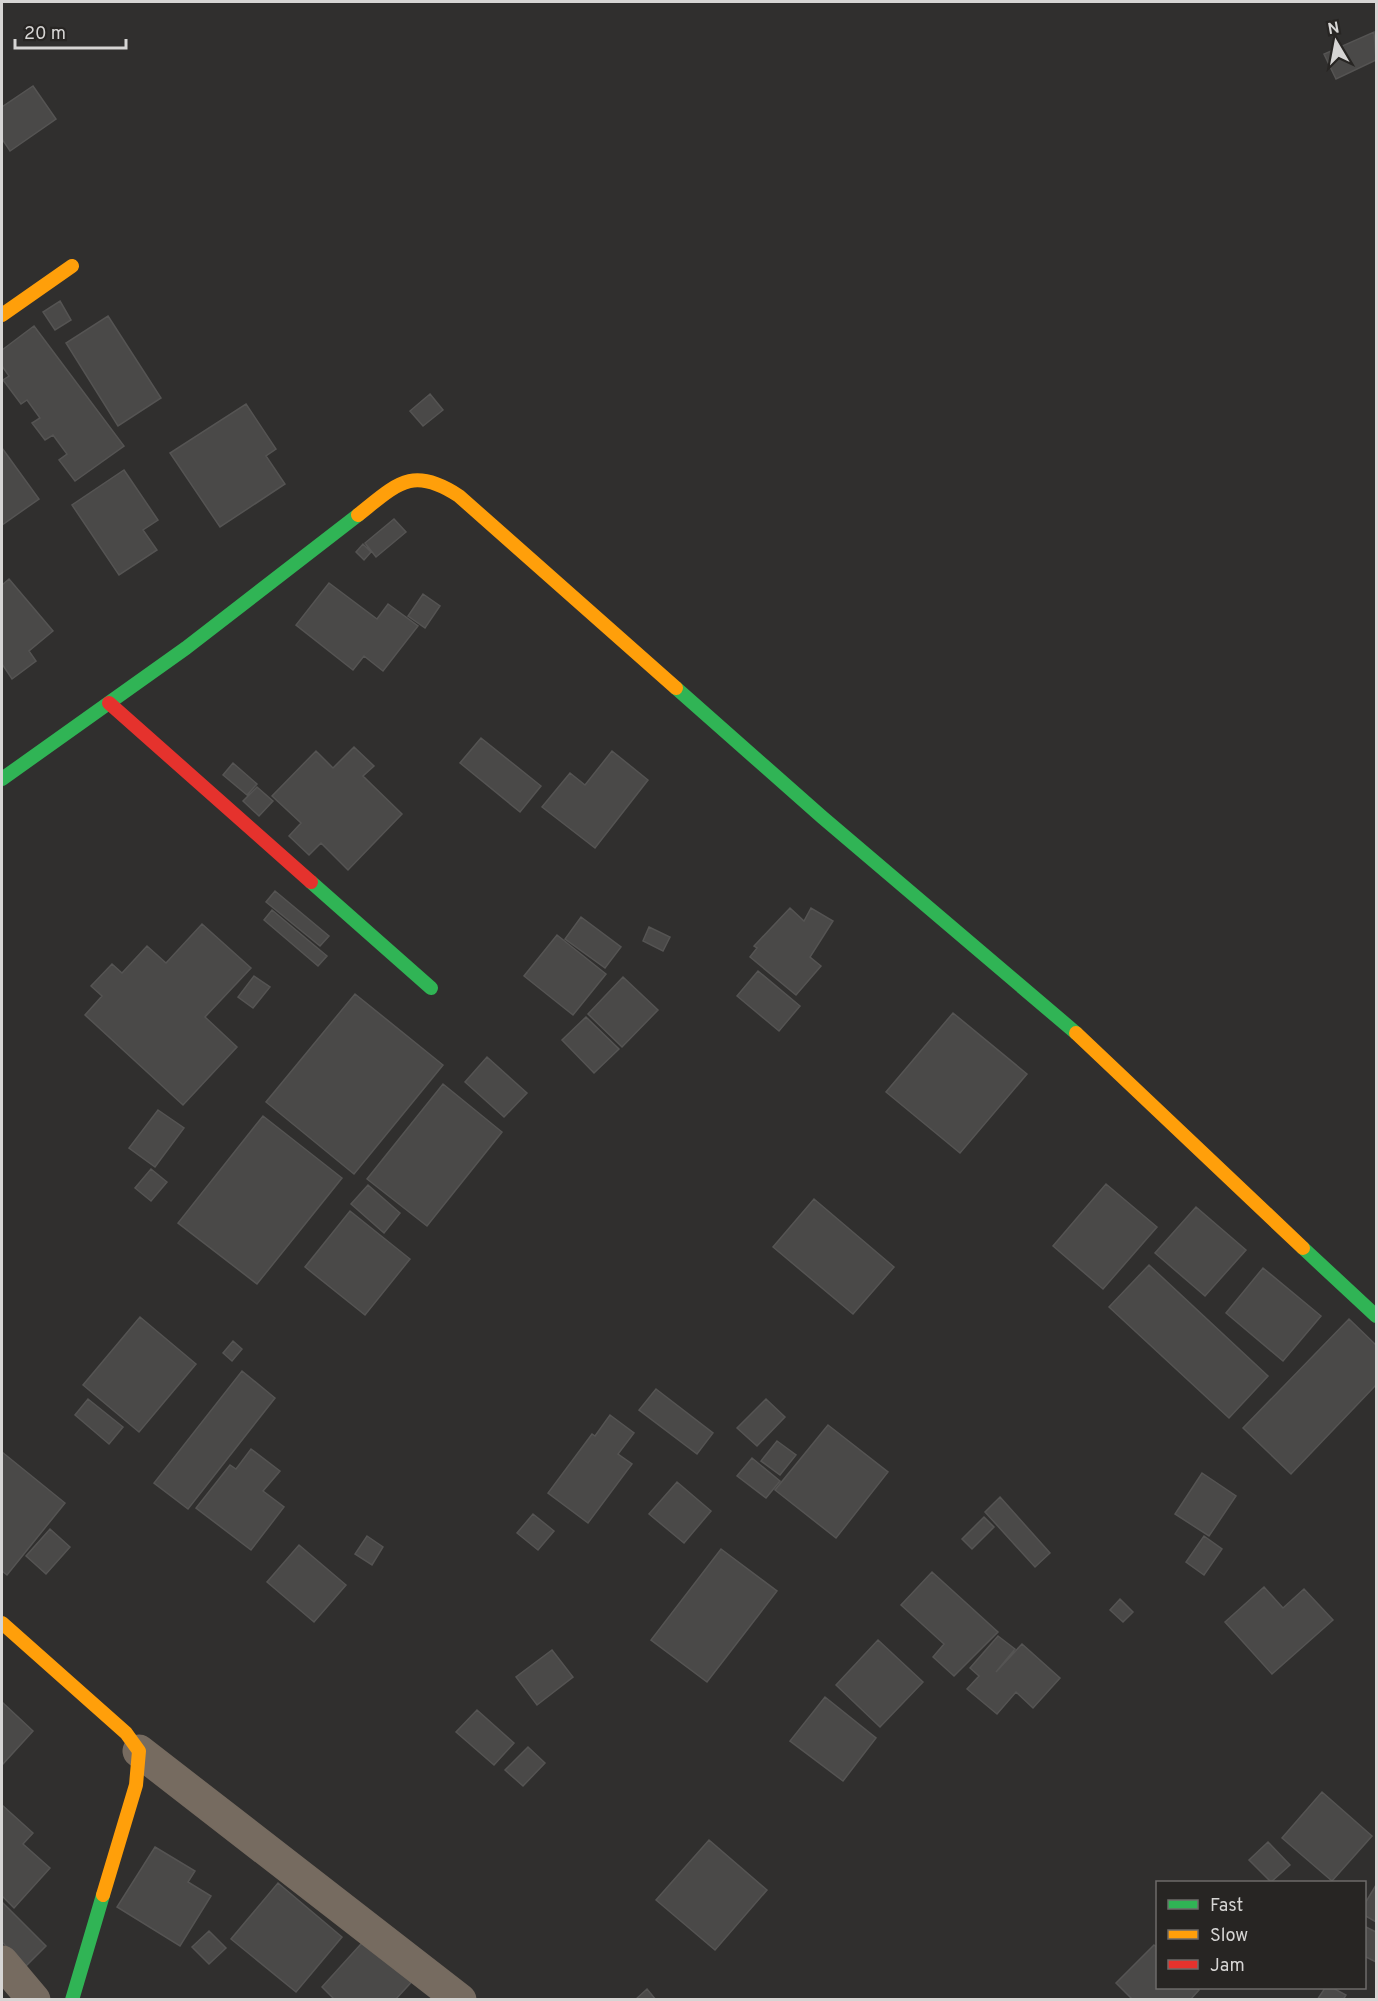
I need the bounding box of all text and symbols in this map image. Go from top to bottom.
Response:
scale bar [15,12,126,50]
north arrow [1306,12,1366,72]
text: N [1326,18,1341,40]
text: 20 m [24,23,66,46]
legend [1156,1881,1366,1989]
text: Fast [1210,1895,1243,1918]
text: Slow [1210,1925,1248,1948]
text: Jam [1210,1955,1245,1978]

